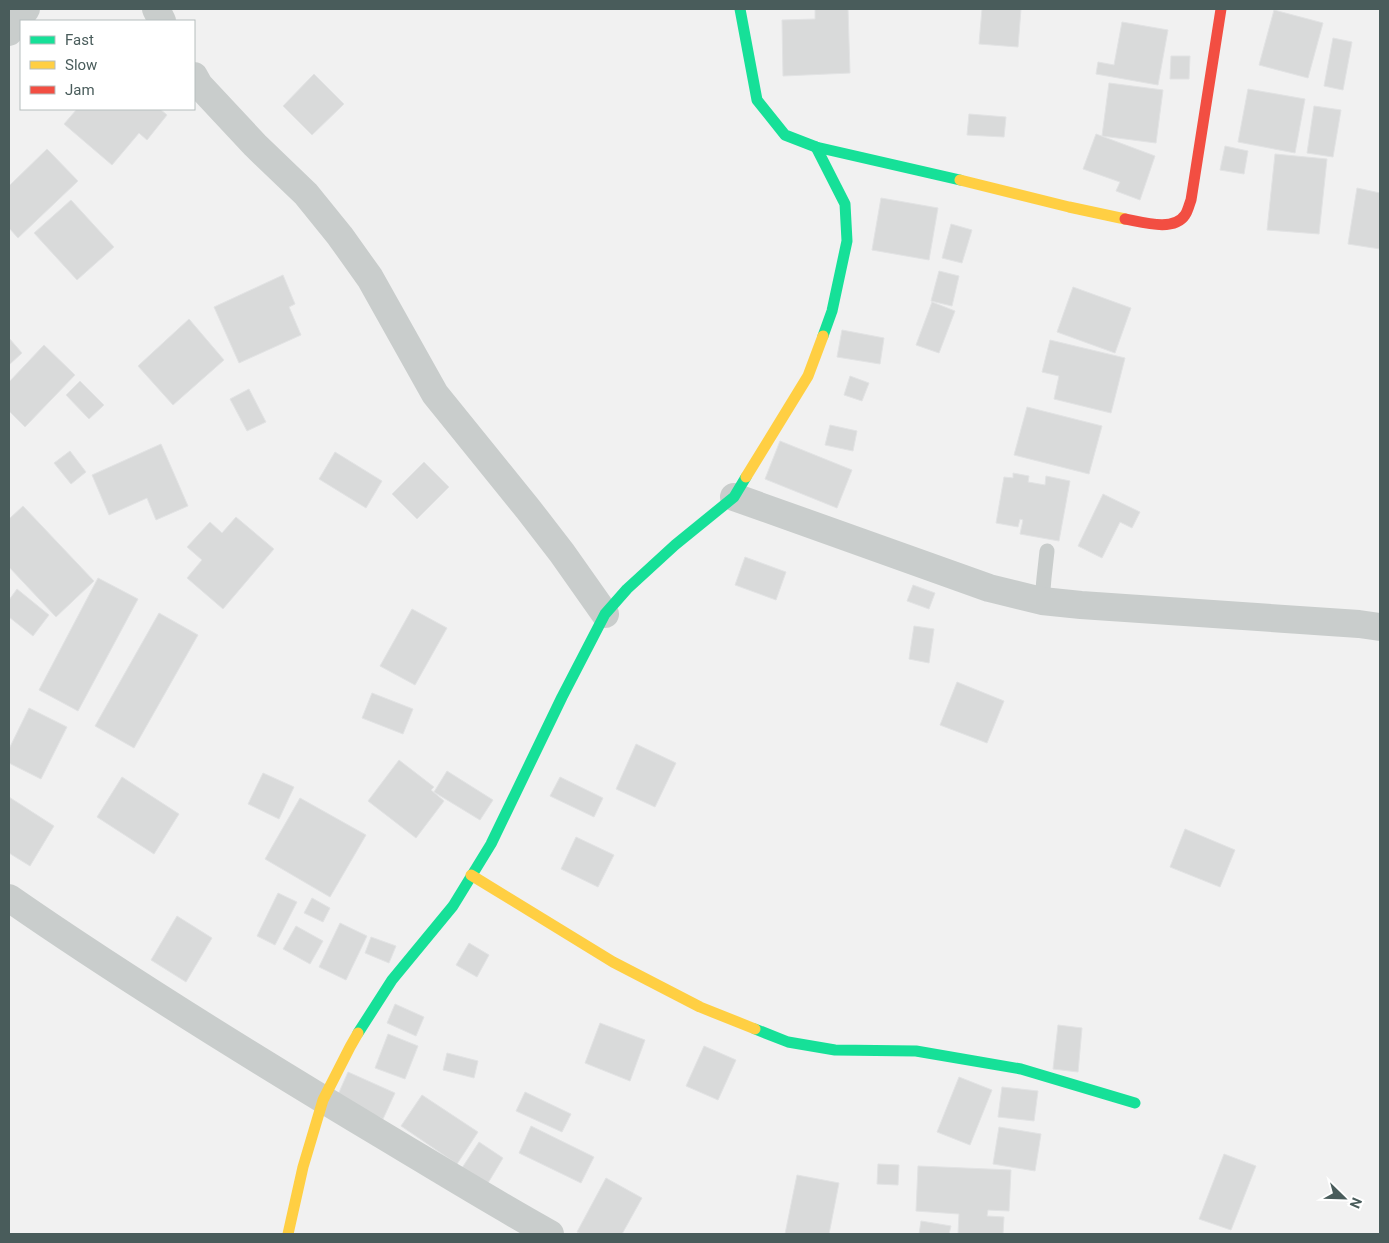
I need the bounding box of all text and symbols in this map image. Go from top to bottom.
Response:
legend [20,20,195,110]
text: Fast [65,31,94,49]
text: Slow [65,56,97,74]
text: Jam [65,81,95,99]
north arrow [1319,1173,1369,1223]
text: N [1347,1195,1365,1211]

